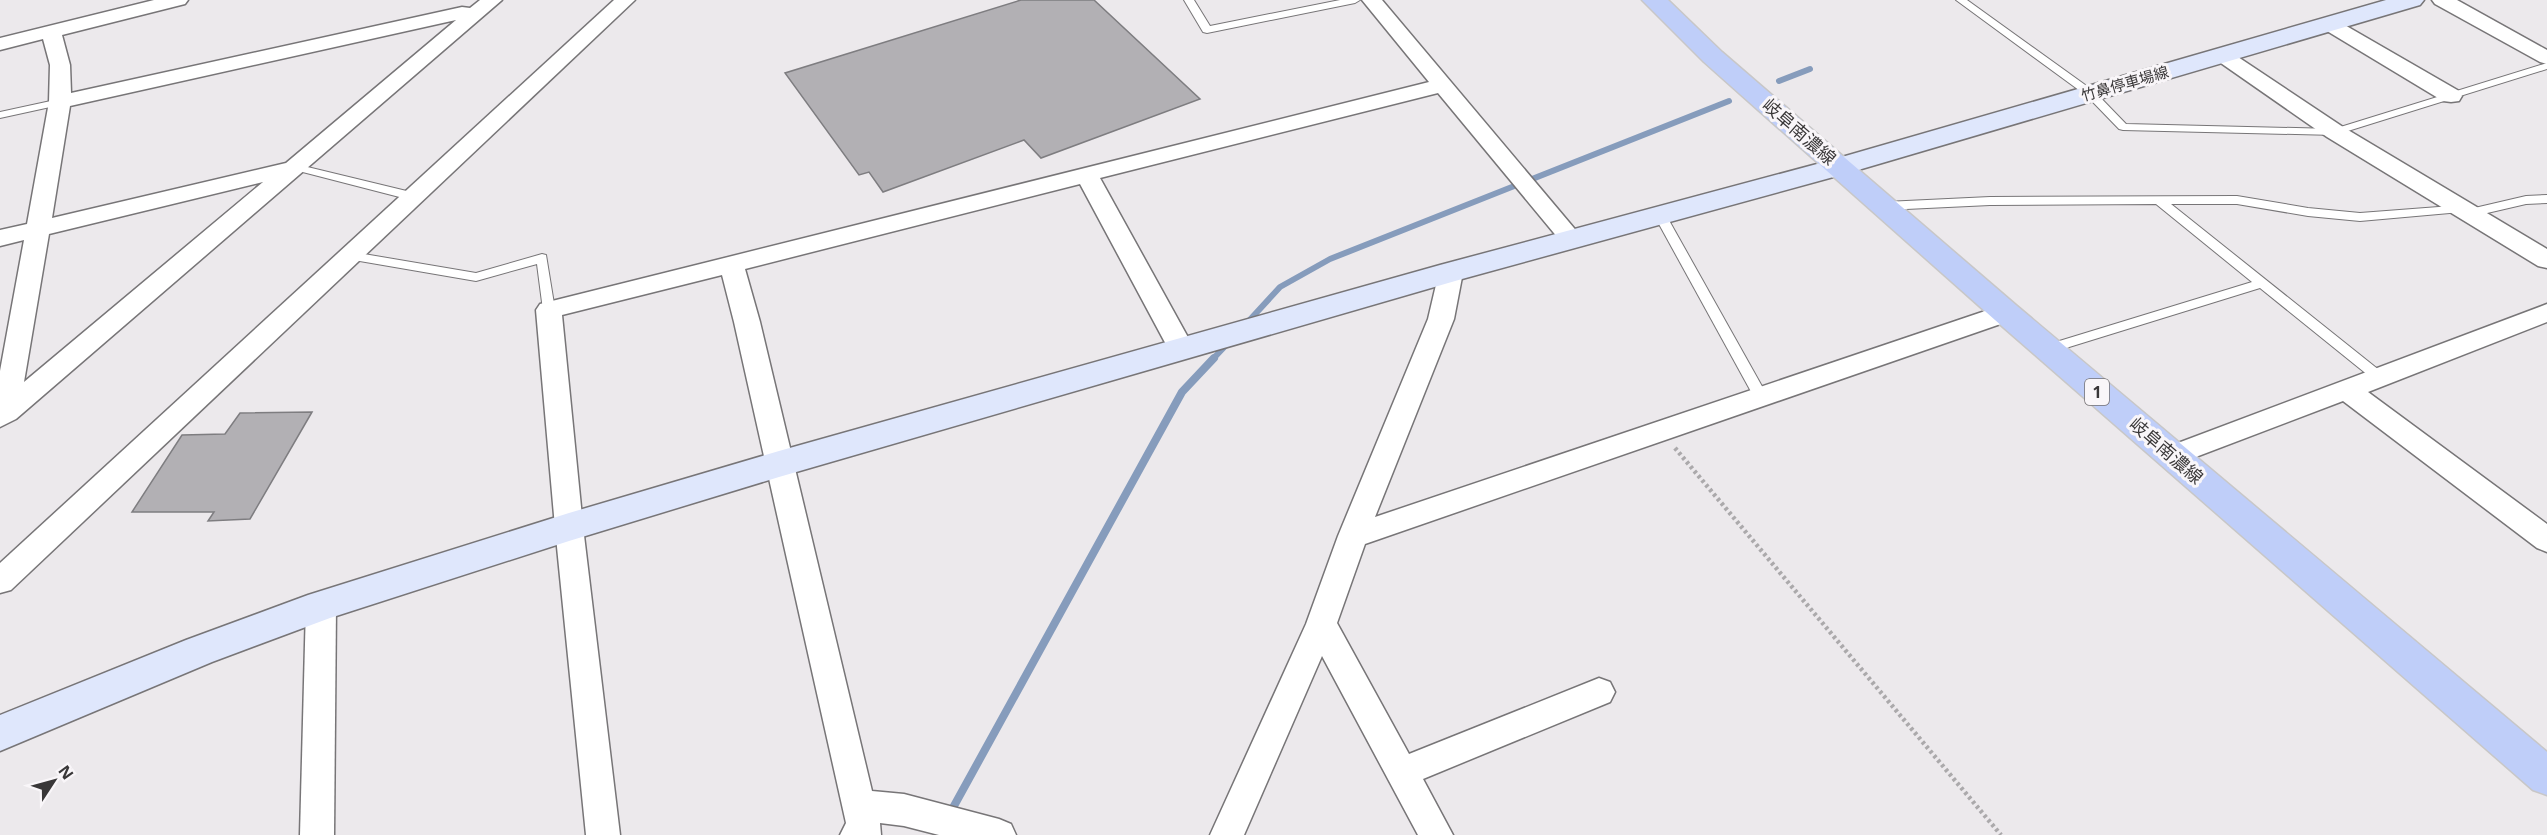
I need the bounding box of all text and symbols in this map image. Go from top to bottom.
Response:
street label: 竹鼻停車場線 [2079,61,2171,105]
street label: 岐阜南濃線 [1758,93,1841,170]
road number: 1 [2085,379,2109,405]
street label: 岐阜南濃線 [2125,412,2208,489]
north arrow [24,751,84,811]
text: N [53,760,79,784]

